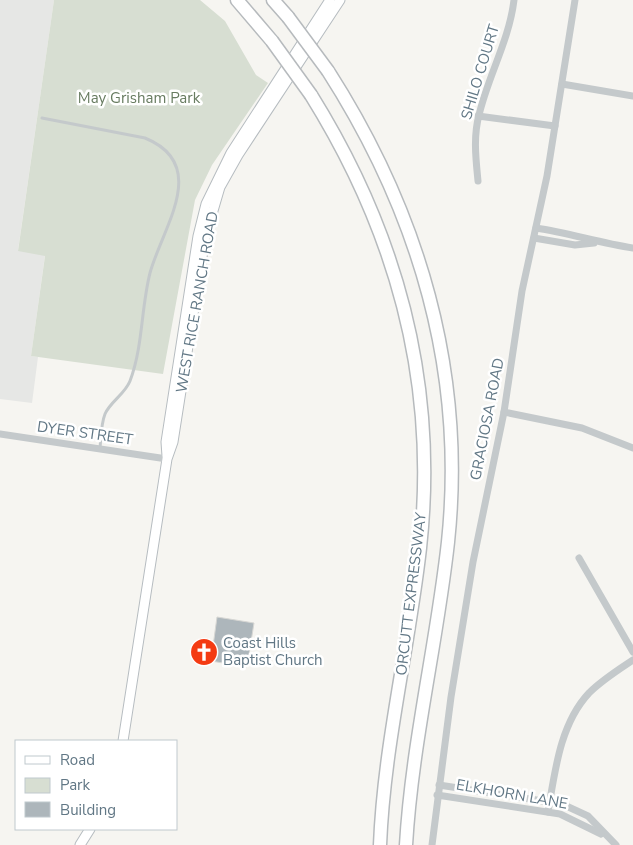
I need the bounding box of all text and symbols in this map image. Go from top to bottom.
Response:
street label: SHILO COURT [456,22,504,122]
park label: May Grisham Park [78,88,201,108]
street label: WEST RICE RANCH ROAD [171,210,223,394]
street label: GRACIOSA ROAD [465,356,509,482]
street label: DYER STREET [36,416,134,450]
street label: ORCUTT EXPRESSWAY [391,510,431,677]
place label: Coast Hills Baptist Church [223,633,323,670]
church icon: Coast Hills Baptist Church [189,637,219,667]
legend [15,740,178,830]
text: Road [60,750,95,770]
street label: ELKHORN LANE [455,774,569,814]
text: Park [60,775,90,795]
text: Building [60,800,116,820]

